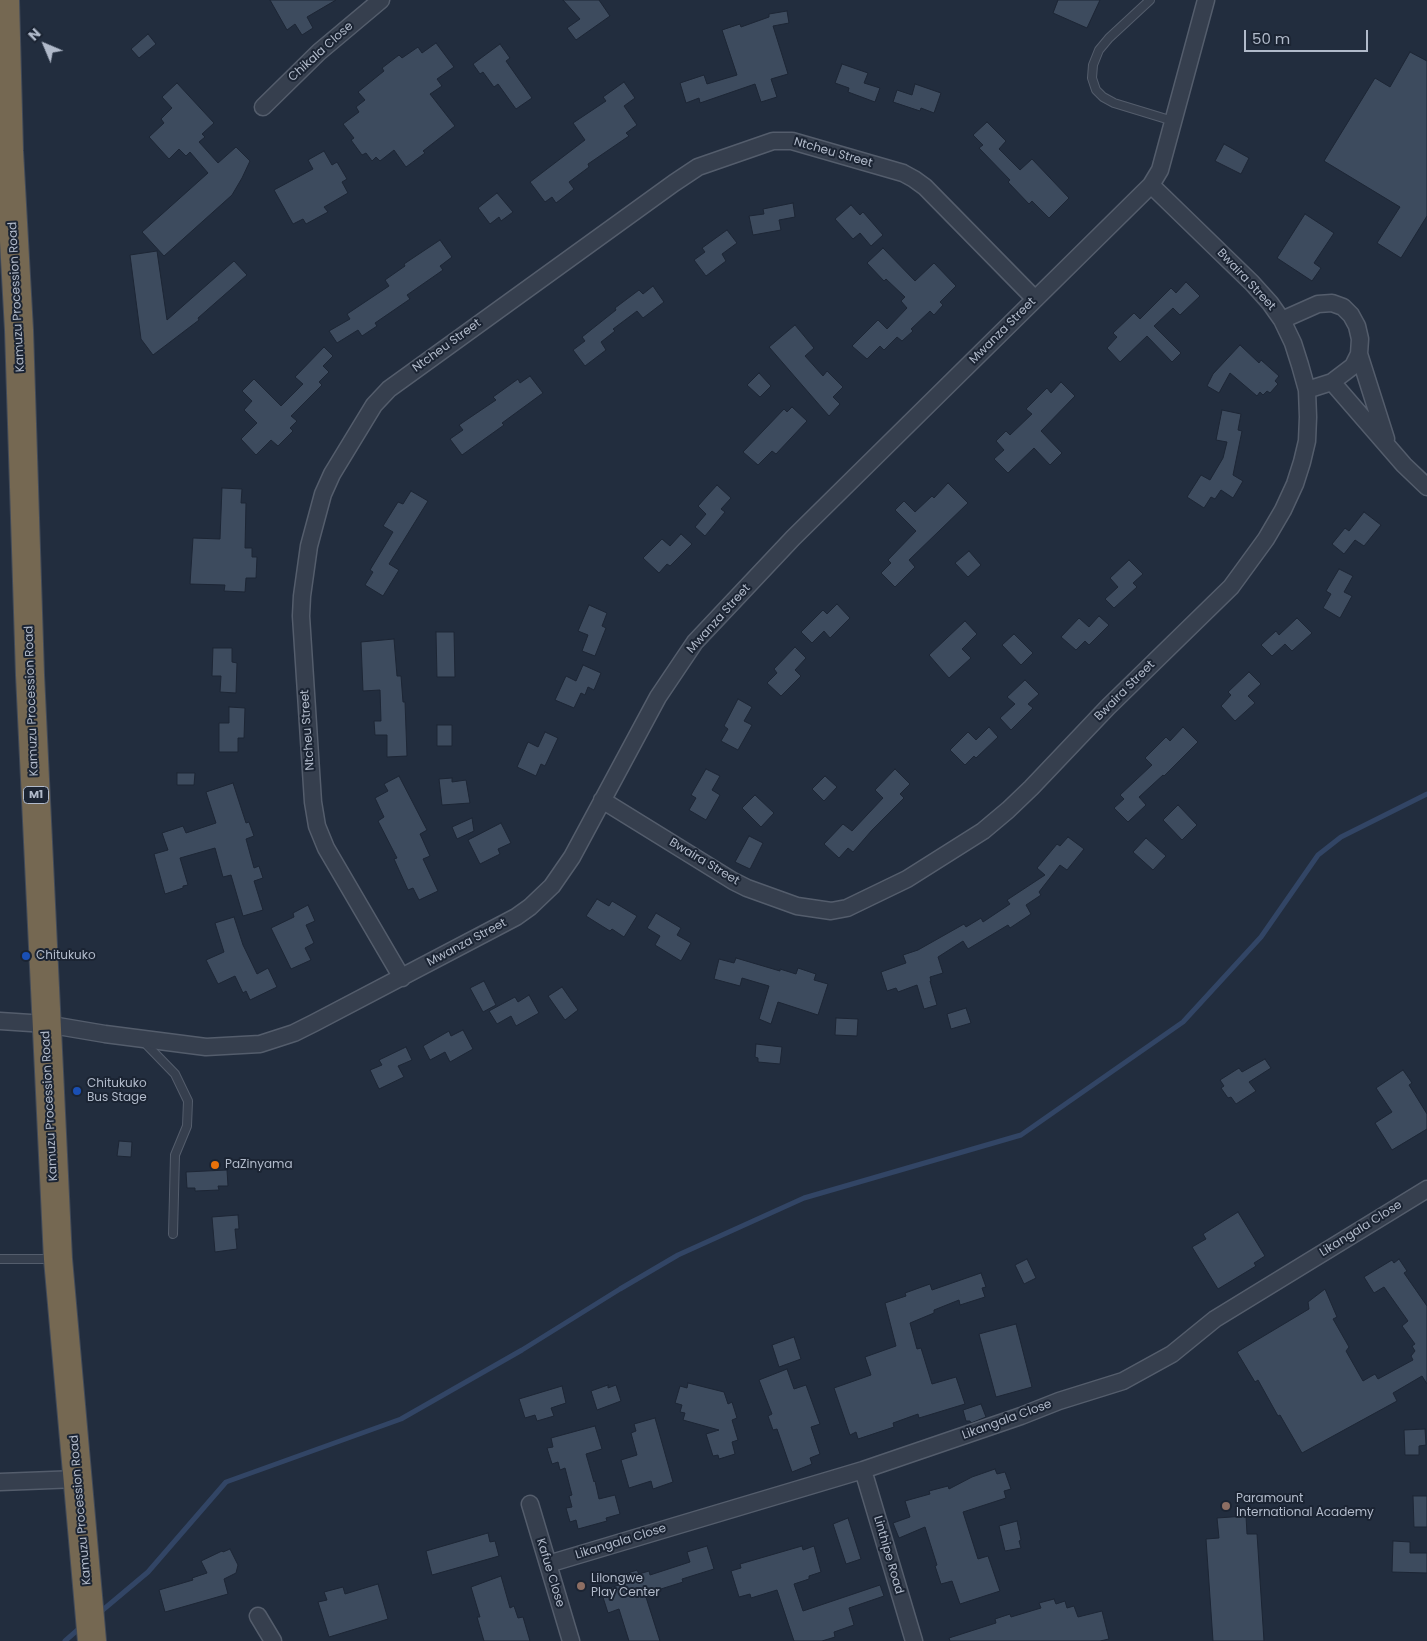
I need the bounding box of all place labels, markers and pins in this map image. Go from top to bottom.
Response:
place label: Chitukuko [36,949,96,963]
marker: Chitukuko [20,950,32,962]
place label: Chitukuko Bus Stage [87,1077,147,1105]
marker: Chitukuko Bus Stage [71,1085,83,1097]
place label: PaZinyama [225,1158,293,1172]
marker: PaZinyama [209,1159,221,1171]
place label: Paramount International Academy [1236,1492,1374,1520]
marker: Paramount International Academy [1220,1500,1232,1512]
place label: Lilongwe Play Center [591,1572,660,1600]
marker: Lilongwe Play Center [575,1580,587,1592]

